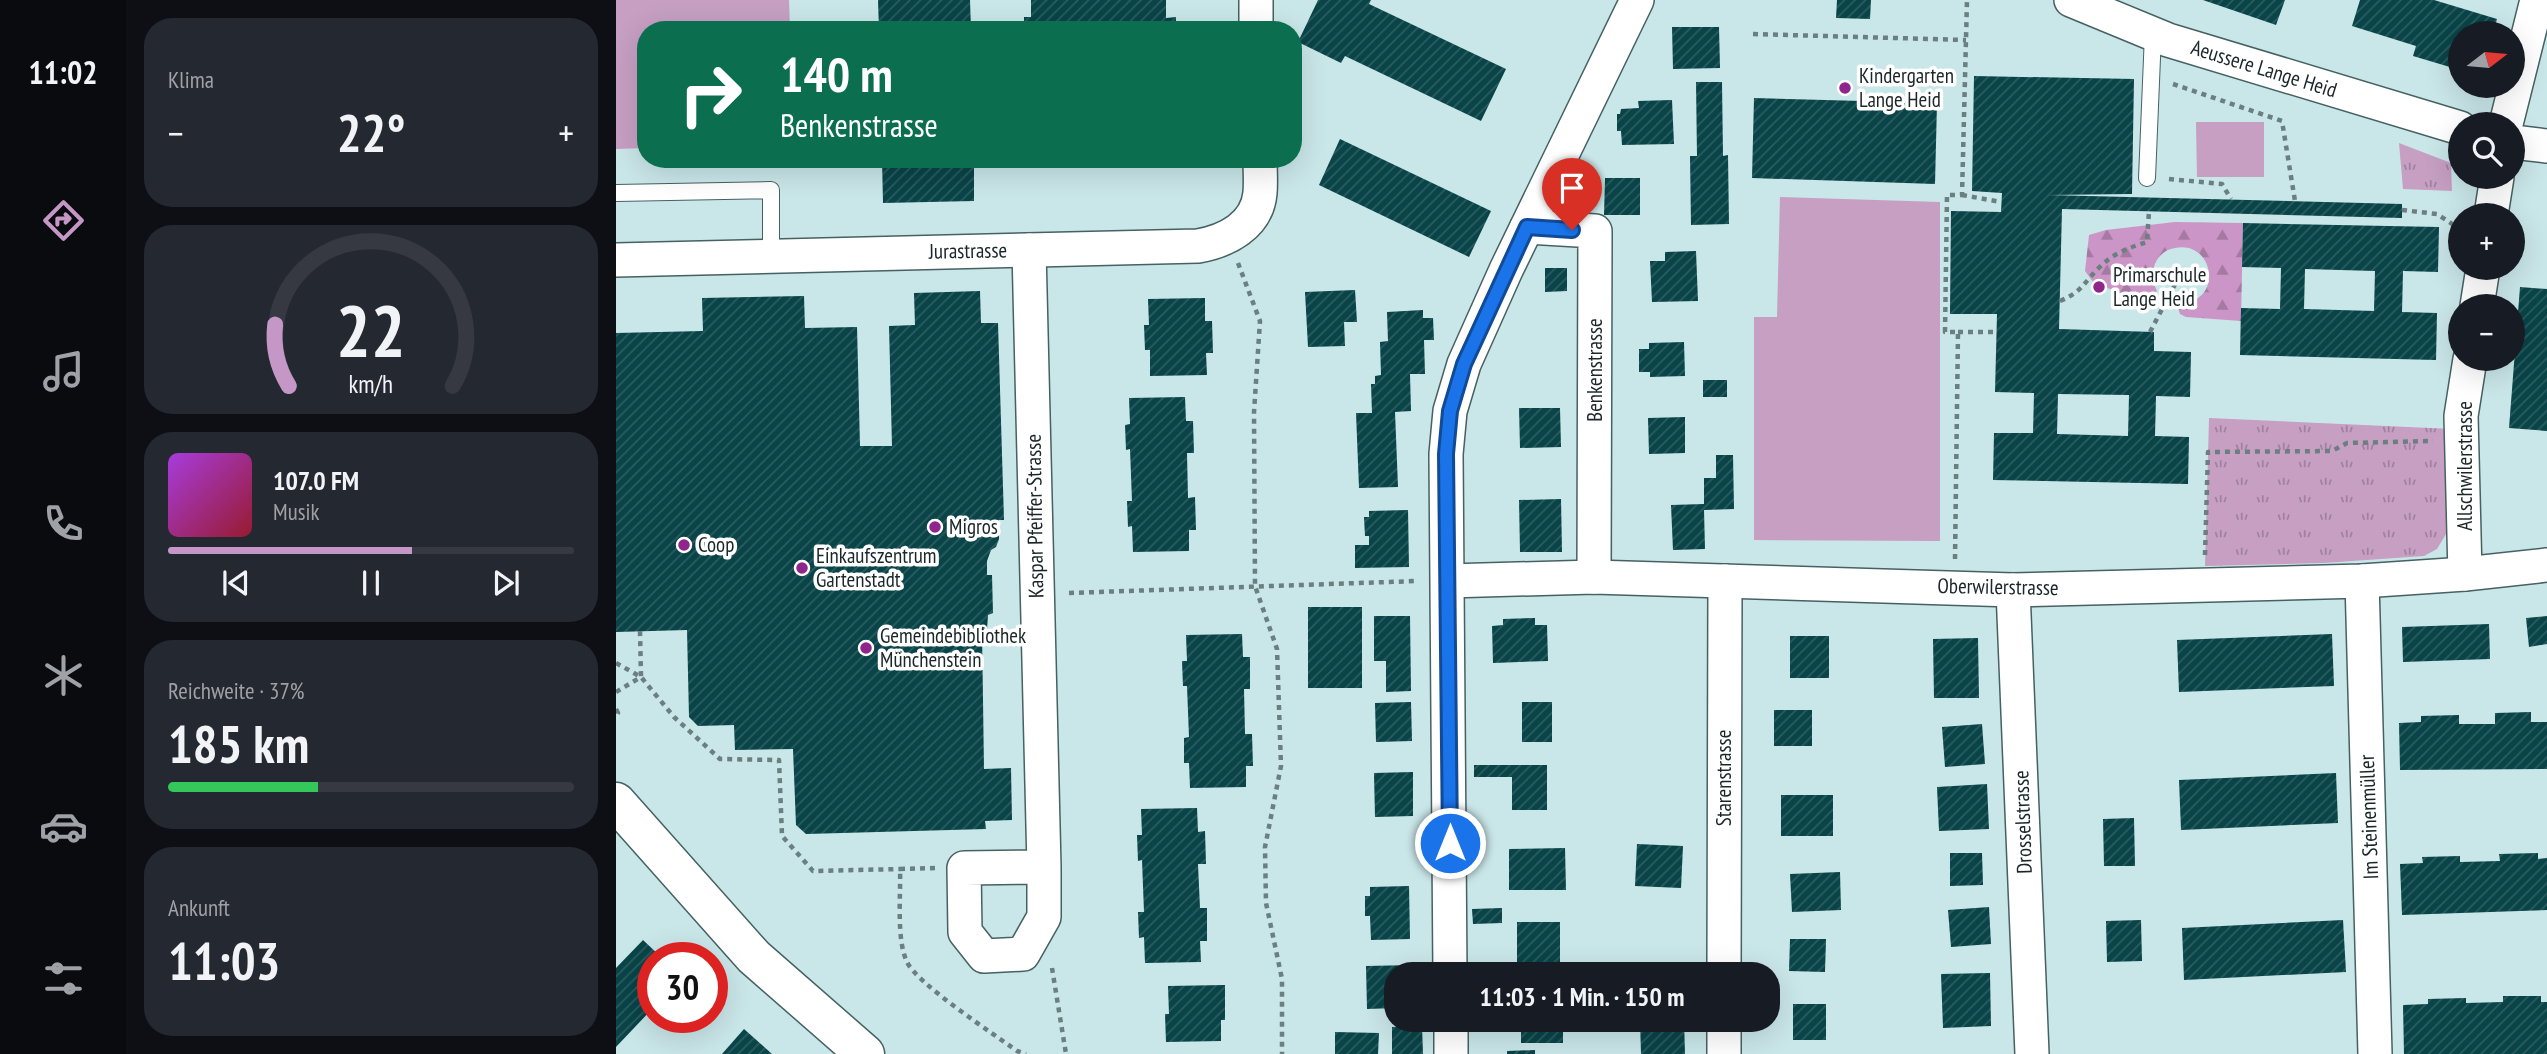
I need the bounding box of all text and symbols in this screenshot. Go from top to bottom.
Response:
north arrow [2448,21,2525,98]
map controls [2448,21,2525,371]
street label: Aeussere Lange Heid [2188,34,2340,104]
text: 140 m [780,42,893,106]
icon: right [665,49,756,140]
text: 11:02 [28,51,98,93]
place label: Kindergarten Lange Heid [1859,62,1954,113]
text: Klima [168,65,214,94]
marker: Kindergarten Lange Heid [1837,80,1853,96]
text: 22° [337,99,405,166]
text: Benkenstrasse [780,104,938,146]
text: − [168,108,184,157]
text: + [558,108,574,157]
button: search [2448,112,2525,189]
pin [1542,158,1602,230]
icon: arrive [1553,169,1591,207]
icon: directions [39,196,88,245]
button: + [2448,203,2525,280]
street label: Jurastrasse [928,236,1007,265]
place label: Primarschule Lange Heid [2113,261,2207,312]
marker: Primarschule Lange Heid [2091,279,2107,295]
text: 22 [336,282,406,376]
button: − [2448,294,2525,371]
street label: Benkenstrasse [1581,318,1608,422]
icon: music [39,347,88,396]
text: km/h [349,368,393,400]
street label: Allschwilerstrasse [2451,401,2478,531]
street label: Kaspar Pfeiffer-Strasse [1020,434,1049,598]
text: 107.0 FM [273,464,359,497]
text: Musik [273,497,319,526]
icon: phone [39,499,88,548]
place label: Migros [949,513,998,540]
marker: Migros [927,519,943,535]
place label: Coop [698,531,734,558]
marker: Coop [676,537,692,553]
place label: Einkaufszentrum Gartenstadt [816,542,936,593]
marker: Einkaufszentrum Gartenstadt [794,560,810,576]
icon: previous [217,564,255,602]
icon: pause [352,564,390,602]
icon: next [487,564,525,602]
street label: Oberwilerstrasse [1937,572,2059,601]
place label: Gemeindebibliothek Münchenstein [880,622,1026,673]
marker: Gemeindebibliothek Münchenstein [858,640,874,656]
icon: climate [39,651,88,700]
text: Reichweite · 37% [168,676,304,705]
text: 185 km [168,710,309,777]
street label: Starenstrasse [1710,730,1737,826]
street label: Im Steinenmüller [2353,754,2384,880]
street label: Drosselstrasse [2007,770,2038,874]
icon: car [39,802,88,851]
position arrow [1413,806,1487,880]
text: Ankunft [168,893,230,922]
text: 11:03 [168,927,280,994]
speed limit sign: 30 [637,942,728,1033]
icon: filters [39,954,88,1003]
text: 11:03 · 1 Min. · 150 m [1480,980,1684,1013]

